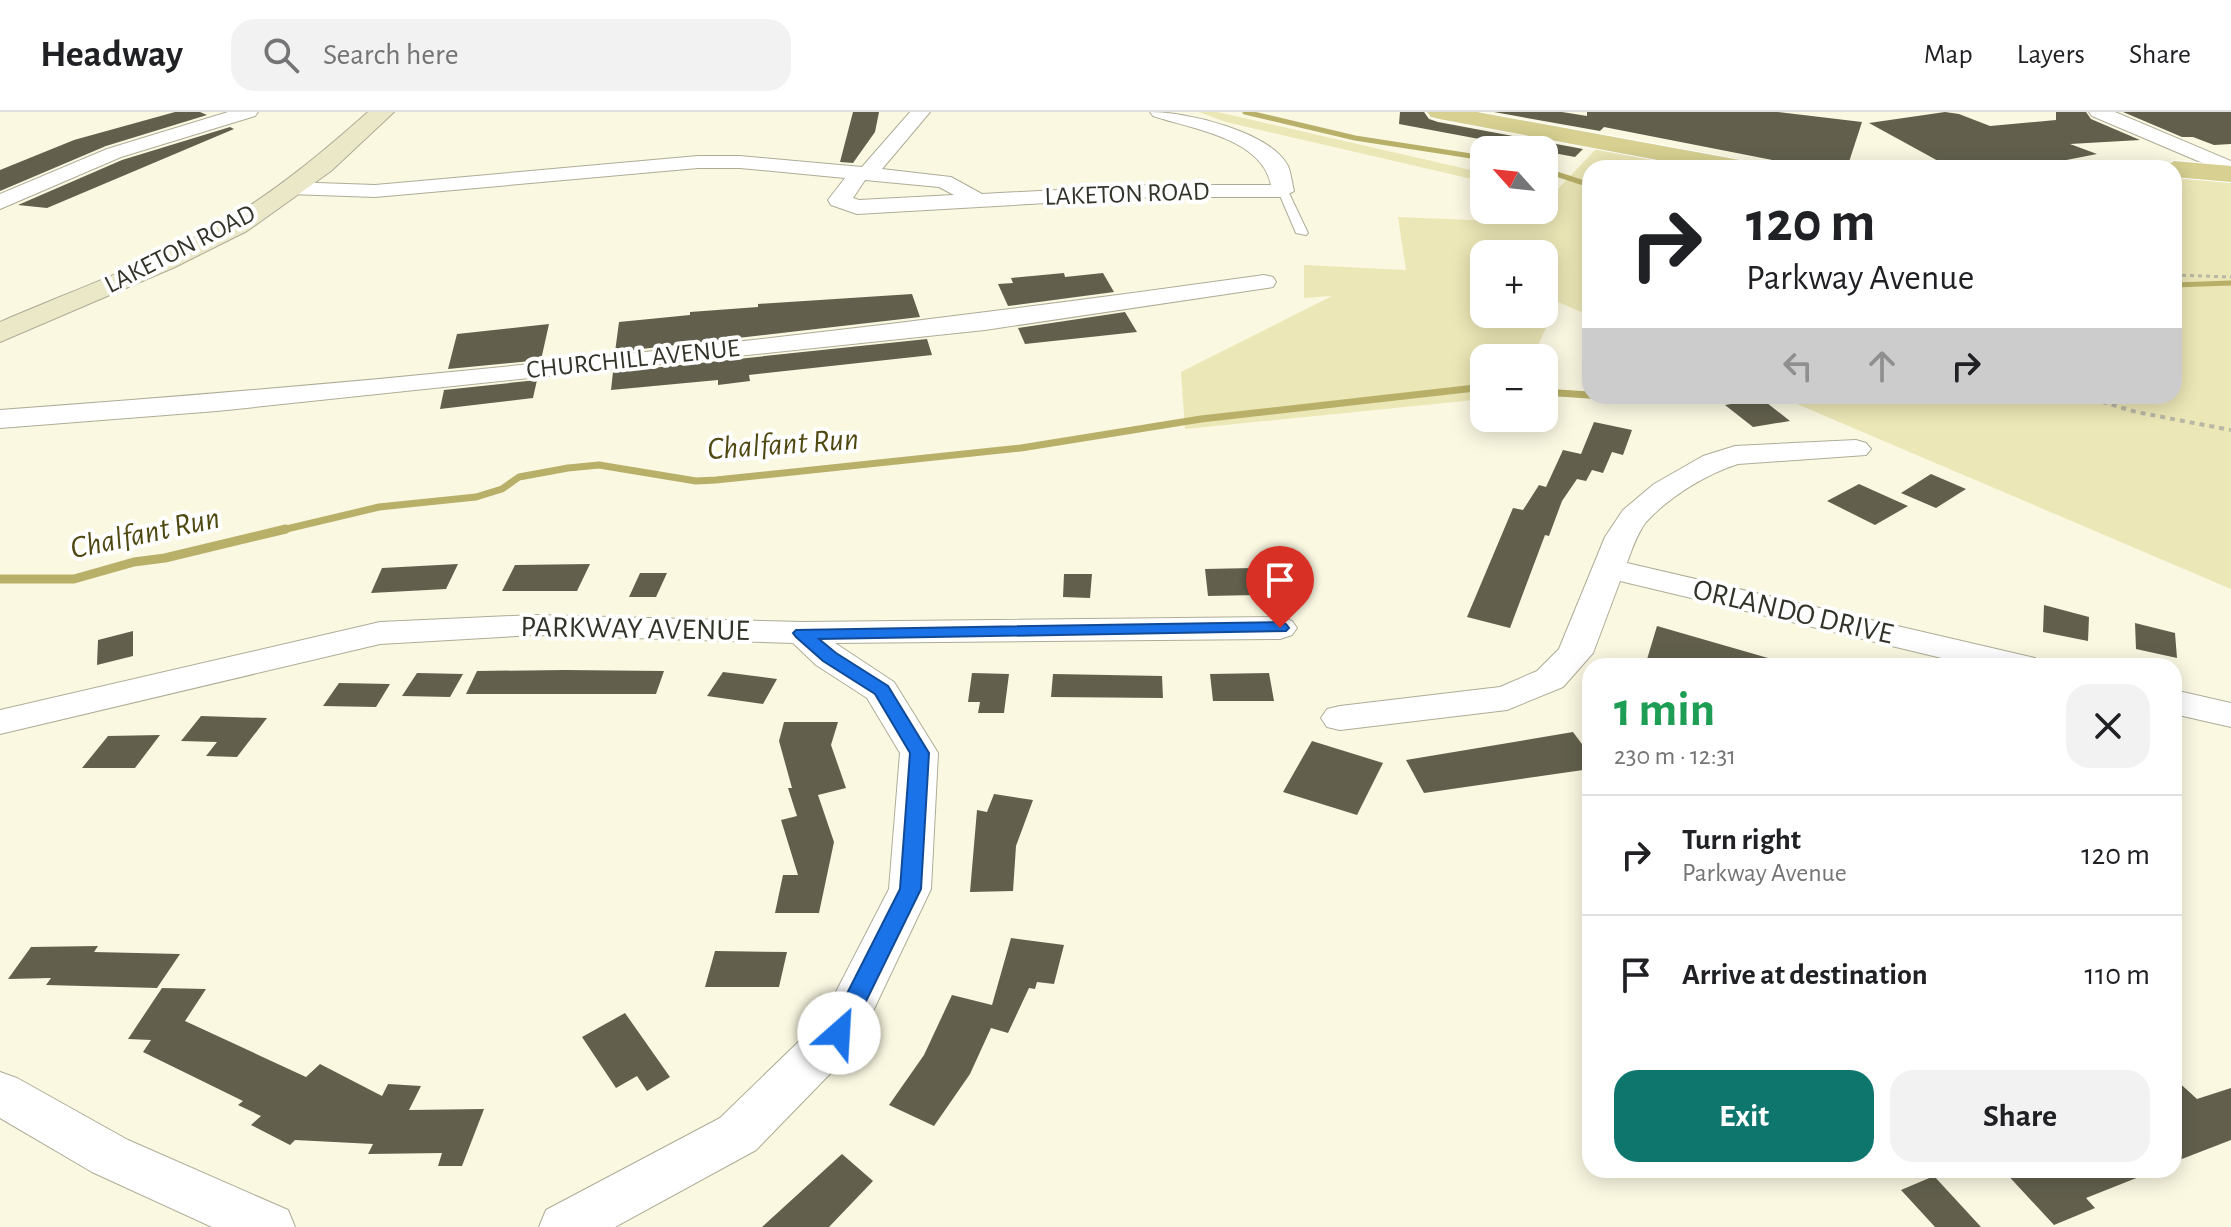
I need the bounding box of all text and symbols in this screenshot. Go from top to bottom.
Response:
search box [231,19,791,91]
icon: search [259,33,303,77]
text: Headway [40,36,183,74]
text: Search here [323,40,459,70]
text: Map [1924,41,1973,69]
text: Layers [2017,41,2085,69]
text: Share [2129,41,2191,69]
north arrow [1470,136,1558,224]
map controls [1470,136,1558,432]
street label: LAKETON ROAD [1044,178,1210,210]
icon: right [1614,192,1718,296]
text: 120 m [1746,195,1875,251]
street label: LAKETON ROAD [101,200,259,298]
button: + [1470,240,1558,328]
text: Parkway Avenue [1746,260,1974,296]
street label: CHURCHILL AVENUE [525,335,741,383]
button: − [1470,344,1558,432]
icon: left [1776,344,1820,388]
icon: ahead [1860,344,1904,388]
icon: right [1944,344,1988,388]
water label: Chalfant Run [706,423,860,465]
water label: Chalfant Run [67,502,223,564]
pin [1246,546,1314,628]
icon: arrive [1258,558,1302,602]
street label: ORLANDO DRIVE [1690,574,1896,650]
street label: PARKWAY AVENUE [520,612,750,646]
button: close [2066,684,2150,768]
text: 1 min [1614,687,1715,735]
text: 230 m · 12:31 [1614,743,1736,769]
text: Turn right [1682,825,1801,855]
icon: right [1614,833,1658,877]
text: 120 m [2081,840,2150,870]
text: Parkway Avenue [1682,860,1847,886]
icon: arrive [1614,953,1658,997]
text: Arrive at destination [1682,960,1928,990]
text: 110 m [2085,960,2150,990]
position arrow [797,991,881,1075]
button: Exit [1614,1070,1874,1162]
button: Share [1890,1070,2150,1162]

